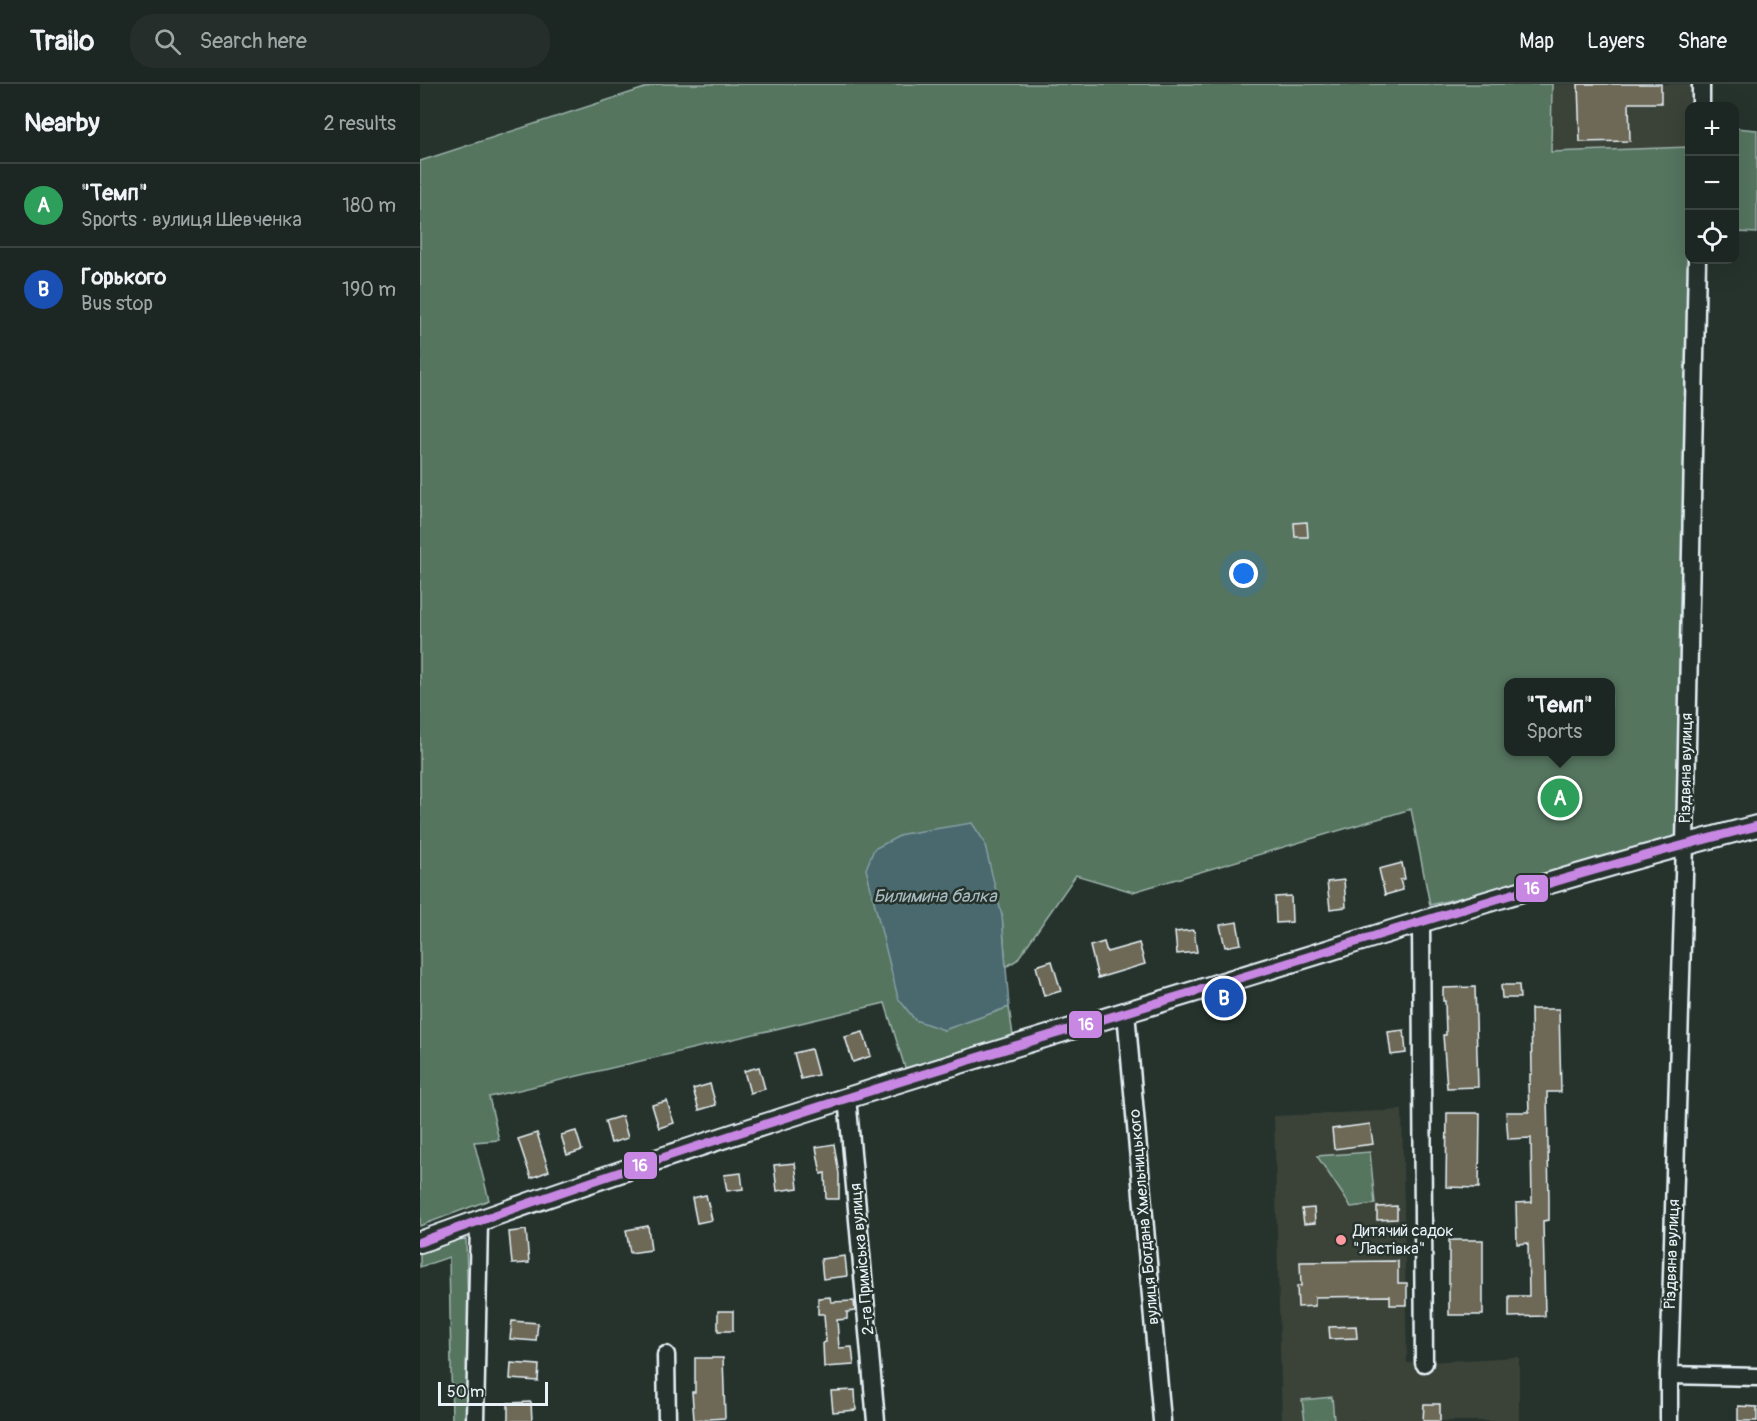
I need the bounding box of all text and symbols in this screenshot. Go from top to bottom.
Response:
search box [130,14,550,68]
text: Trailo [30,24,94,59]
icon: search [151,25,184,58]
text: Search here [199,27,307,55]
text: Map [1519,28,1554,55]
text: Layers [1587,28,1645,55]
text: Share [1678,28,1727,55]
map controls [1685,102,1739,264]
button: + [1685,102,1739,156]
text: Nearby [24,107,100,139]
text: 2 results [324,111,396,136]
button: − [1685,156,1739,210]
text: "Темп" [81,179,148,207]
text: A [37,193,50,218]
text: 180 m [342,193,396,218]
text: Sports · вулиця Шевченка [81,207,302,232]
button: locate [1685,210,1739,264]
text: Горького [81,263,166,291]
text: B [38,277,49,302]
text: 190 m [342,277,396,302]
text: Bus stop [81,291,153,316]
your location [1229,559,1258,588]
popup [1504,678,1615,756]
text: "Темп" [1526,691,1593,719]
street label: Різдвяна вулиця [1675,713,1697,823]
text: Sports [1526,719,1582,744]
pin: A [1540,776,1580,820]
line badge: 16 [1515,874,1549,903]
text: 16 [1524,879,1540,899]
water label: Билимина балка [873,885,998,908]
pin: B [1204,976,1244,1020]
line badge: 16 [1068,1010,1103,1039]
text: 16 [1078,1015,1094,1035]
street label: вулиця Богдана Хмельницького [1125,1108,1163,1326]
line badge: 16 [623,1151,658,1180]
text: 16 [632,1156,648,1176]
street label: 2-га Приміська вулиця [845,1182,879,1336]
street label: Різдвяна вулиця [1660,1199,1684,1309]
place label: Дитячий садок "Ластівка" [1352,1221,1454,1259]
marker: Дитячий садок "Ластівка" [1334,1233,1348,1247]
scale bar [438,1379,548,1406]
text: 50 m [447,1382,484,1402]

